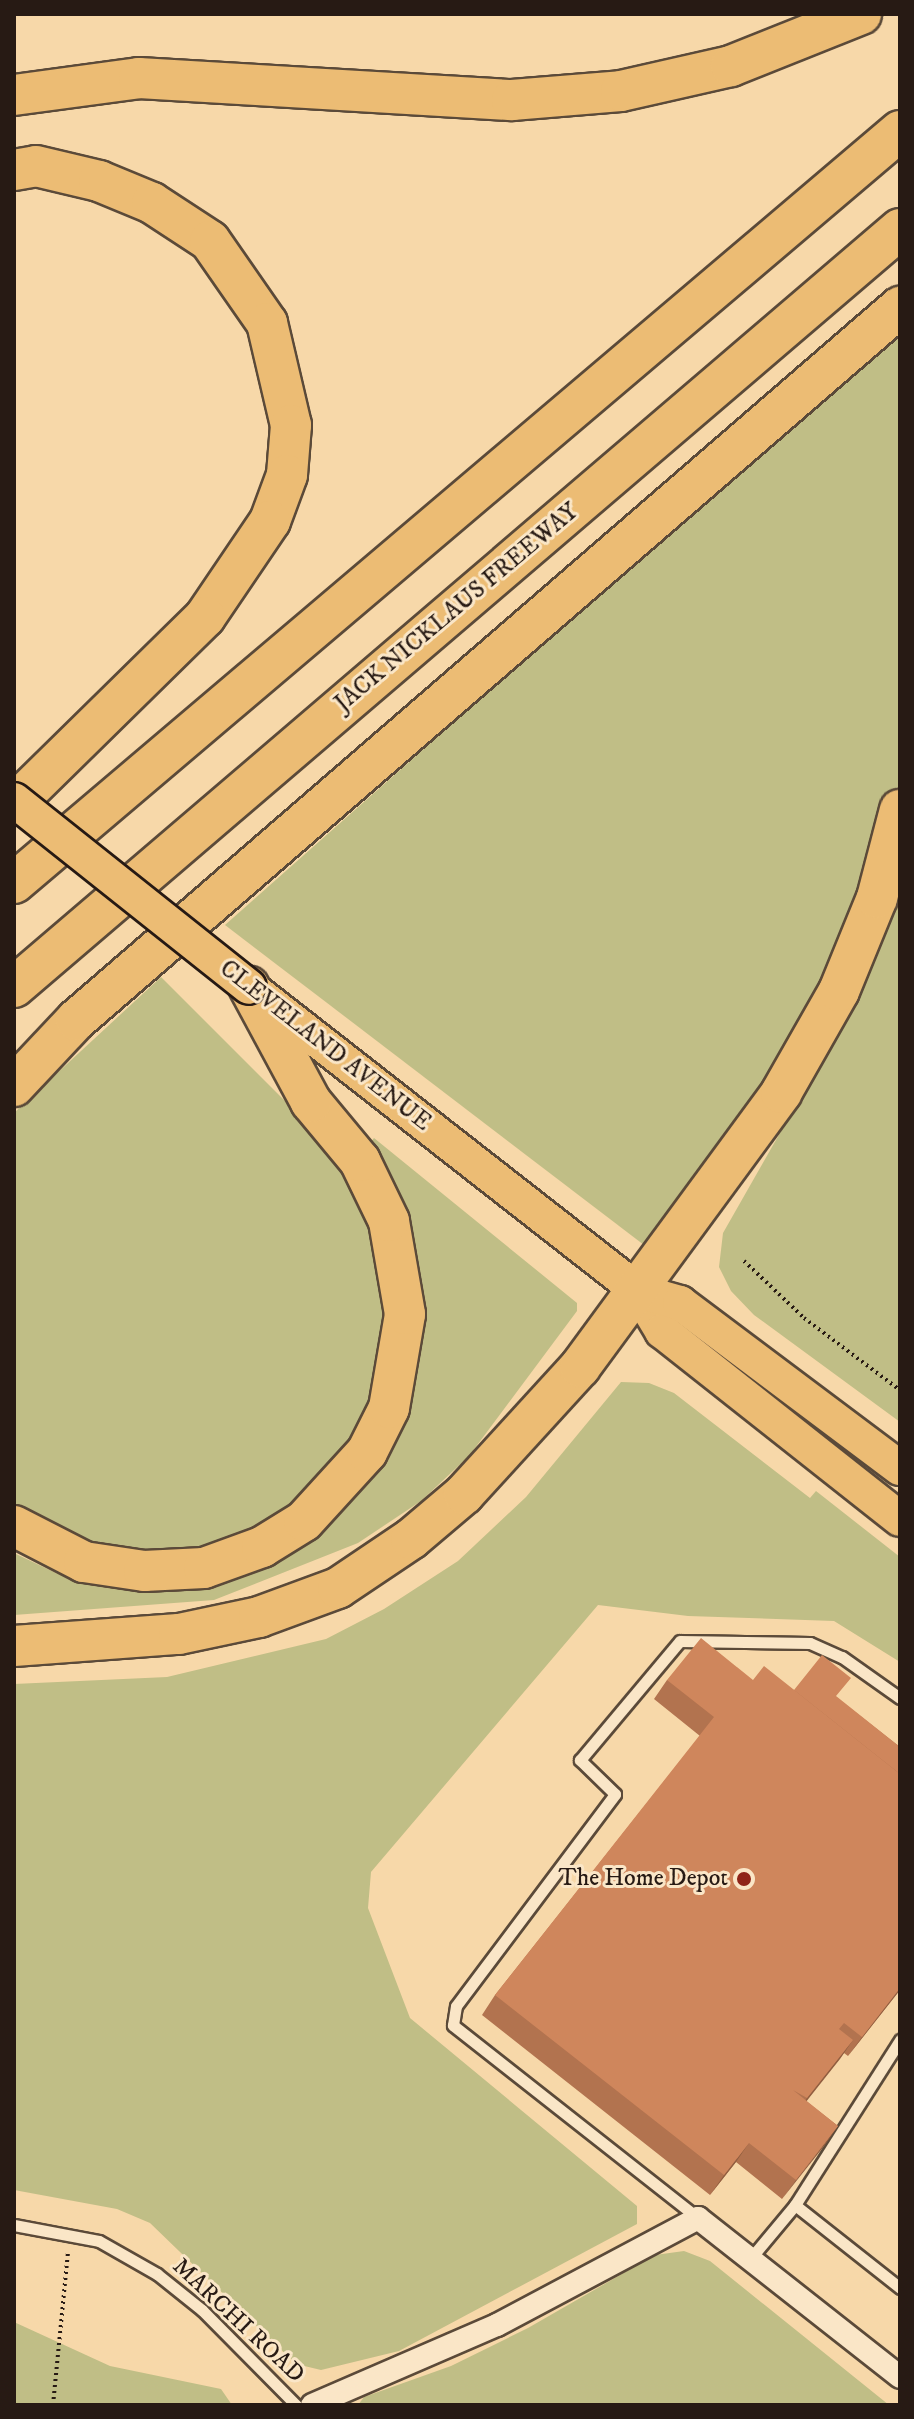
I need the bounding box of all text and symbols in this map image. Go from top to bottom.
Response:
street label: JACK NICKLAUS FREEWAY [329,498,585,718]
street label: CLEVELAND AVENUE [214,955,436,1137]
place label: The Home Depot [559,1865,728,1893]
marker: The Home Depot [735,1870,753,1888]
street label: MARCHI ROAD [166,2253,310,2389]

